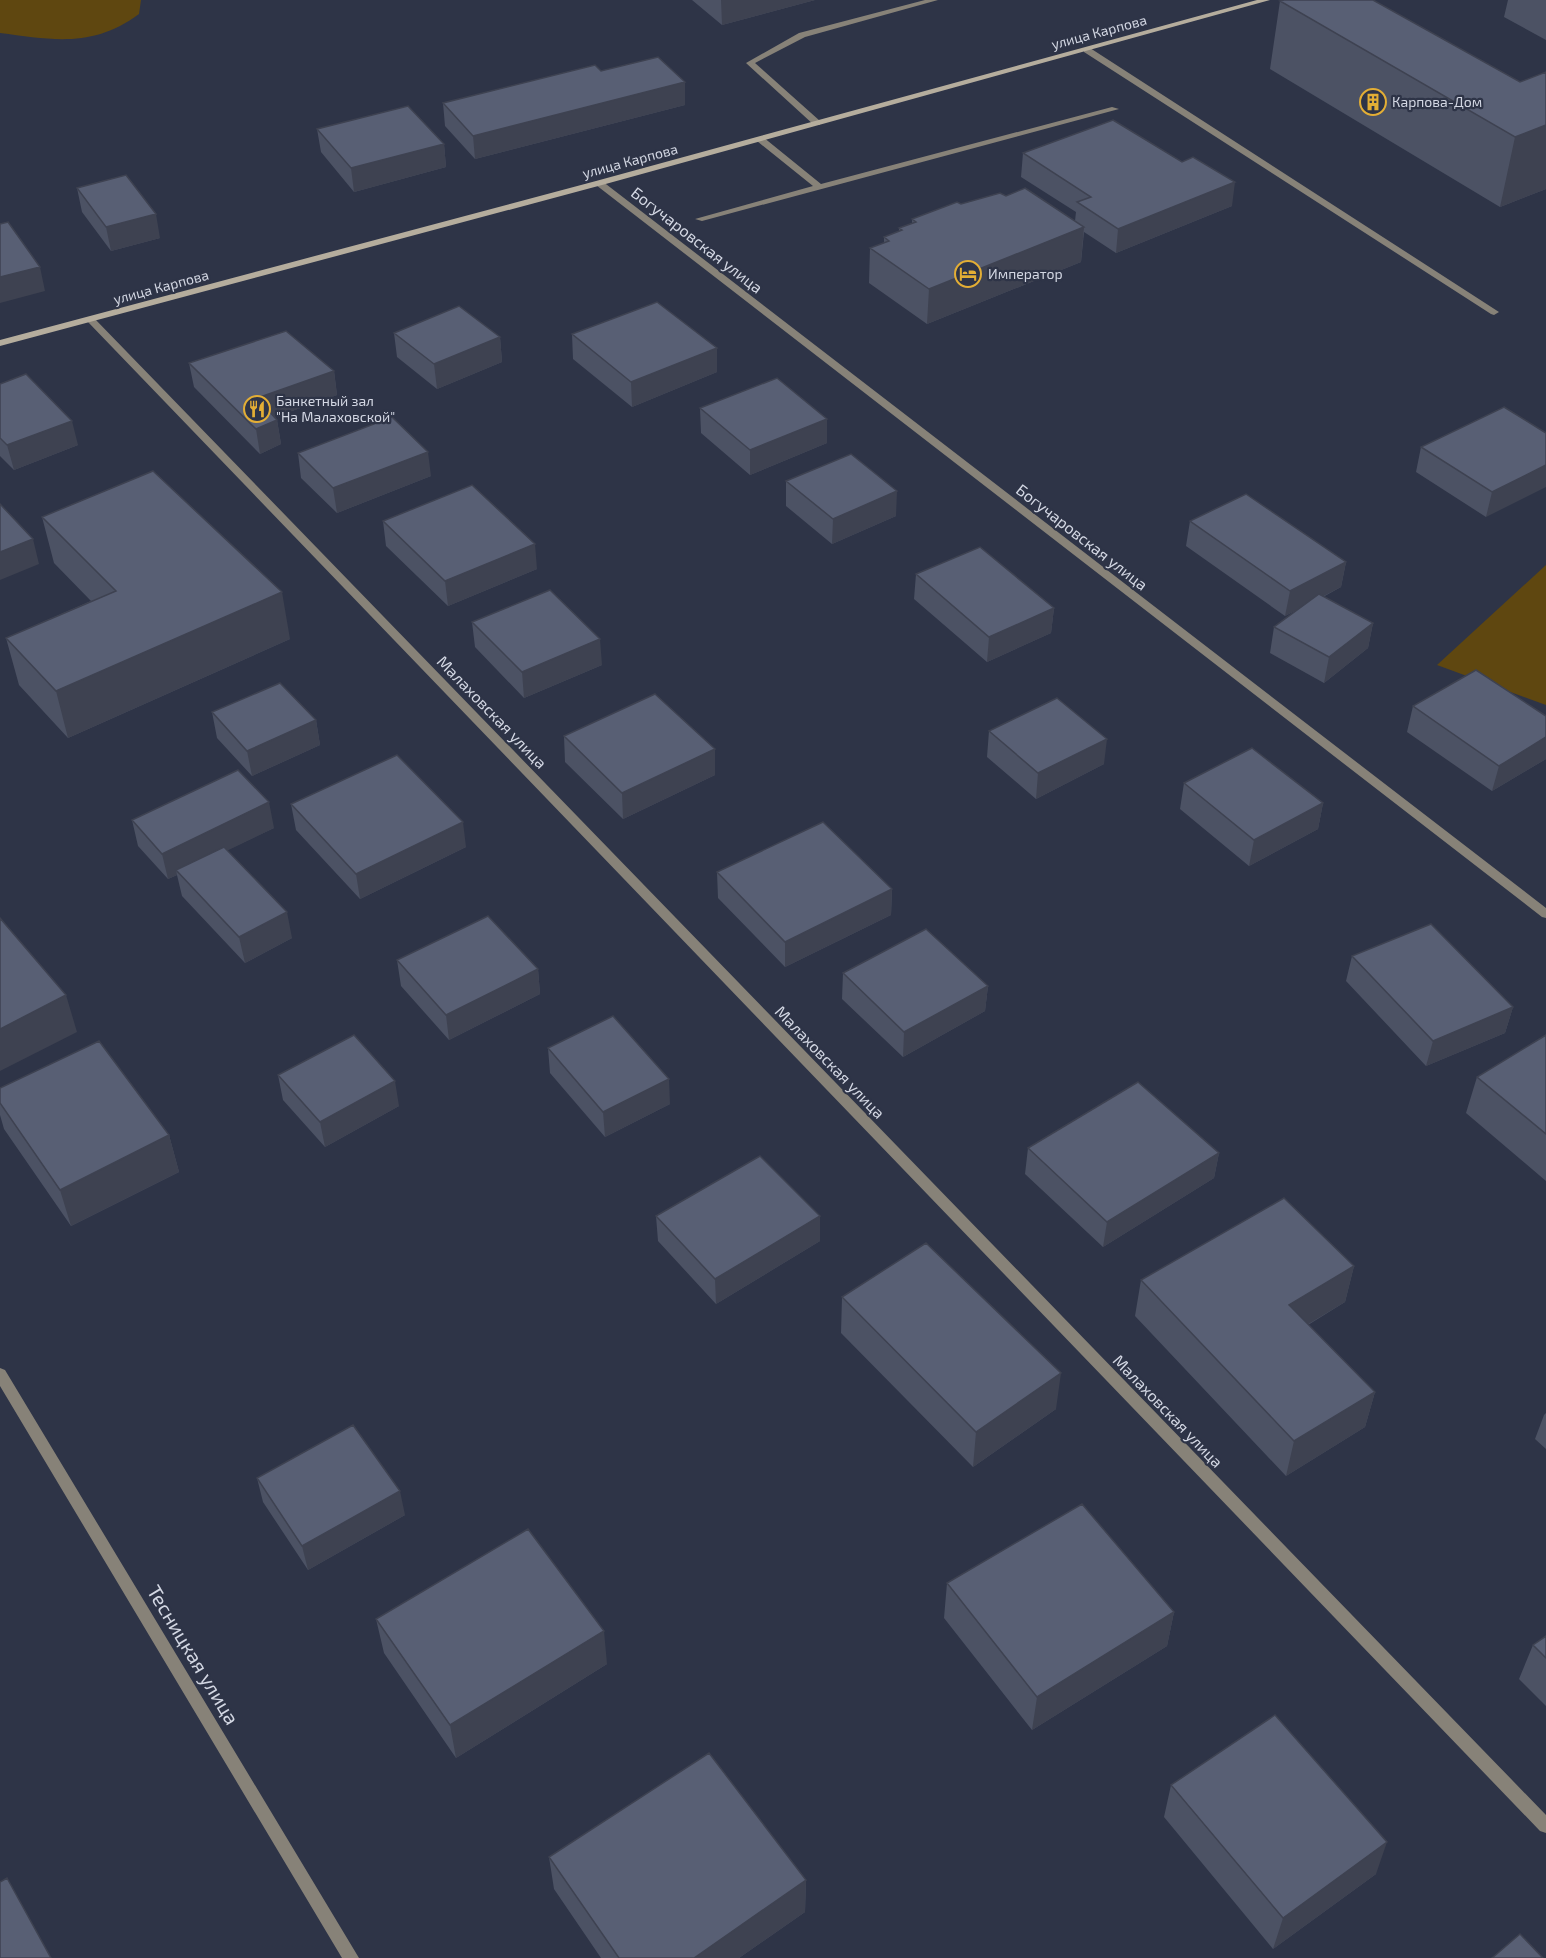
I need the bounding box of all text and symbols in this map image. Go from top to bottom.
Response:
street label: улица Карпова [1049,11,1148,52]
building icon: Карпова-Дом [1358,87,1388,117]
place label: Карпова-Дом [1392,93,1482,110]
street label: улица Карпова [580,140,679,181]
street label: Богучаровская улица [627,182,767,298]
hotel icon: Император [953,259,983,289]
place label: Император [988,265,1063,282]
street label: улица Карпова [111,266,210,307]
place label: Банкетный зал "На Малаховской" [276,392,395,425]
restaurant icon: Банкетный зал "На Малаховской" [242,394,272,424]
street label: Богучаровская улица [1012,479,1152,595]
street label: Малаховская улица [433,651,551,773]
street label: Малаховская улица [771,1001,889,1123]
street label: Малаховская улица [1109,1350,1227,1472]
street label: Тесницкая улица [142,1580,245,1729]

